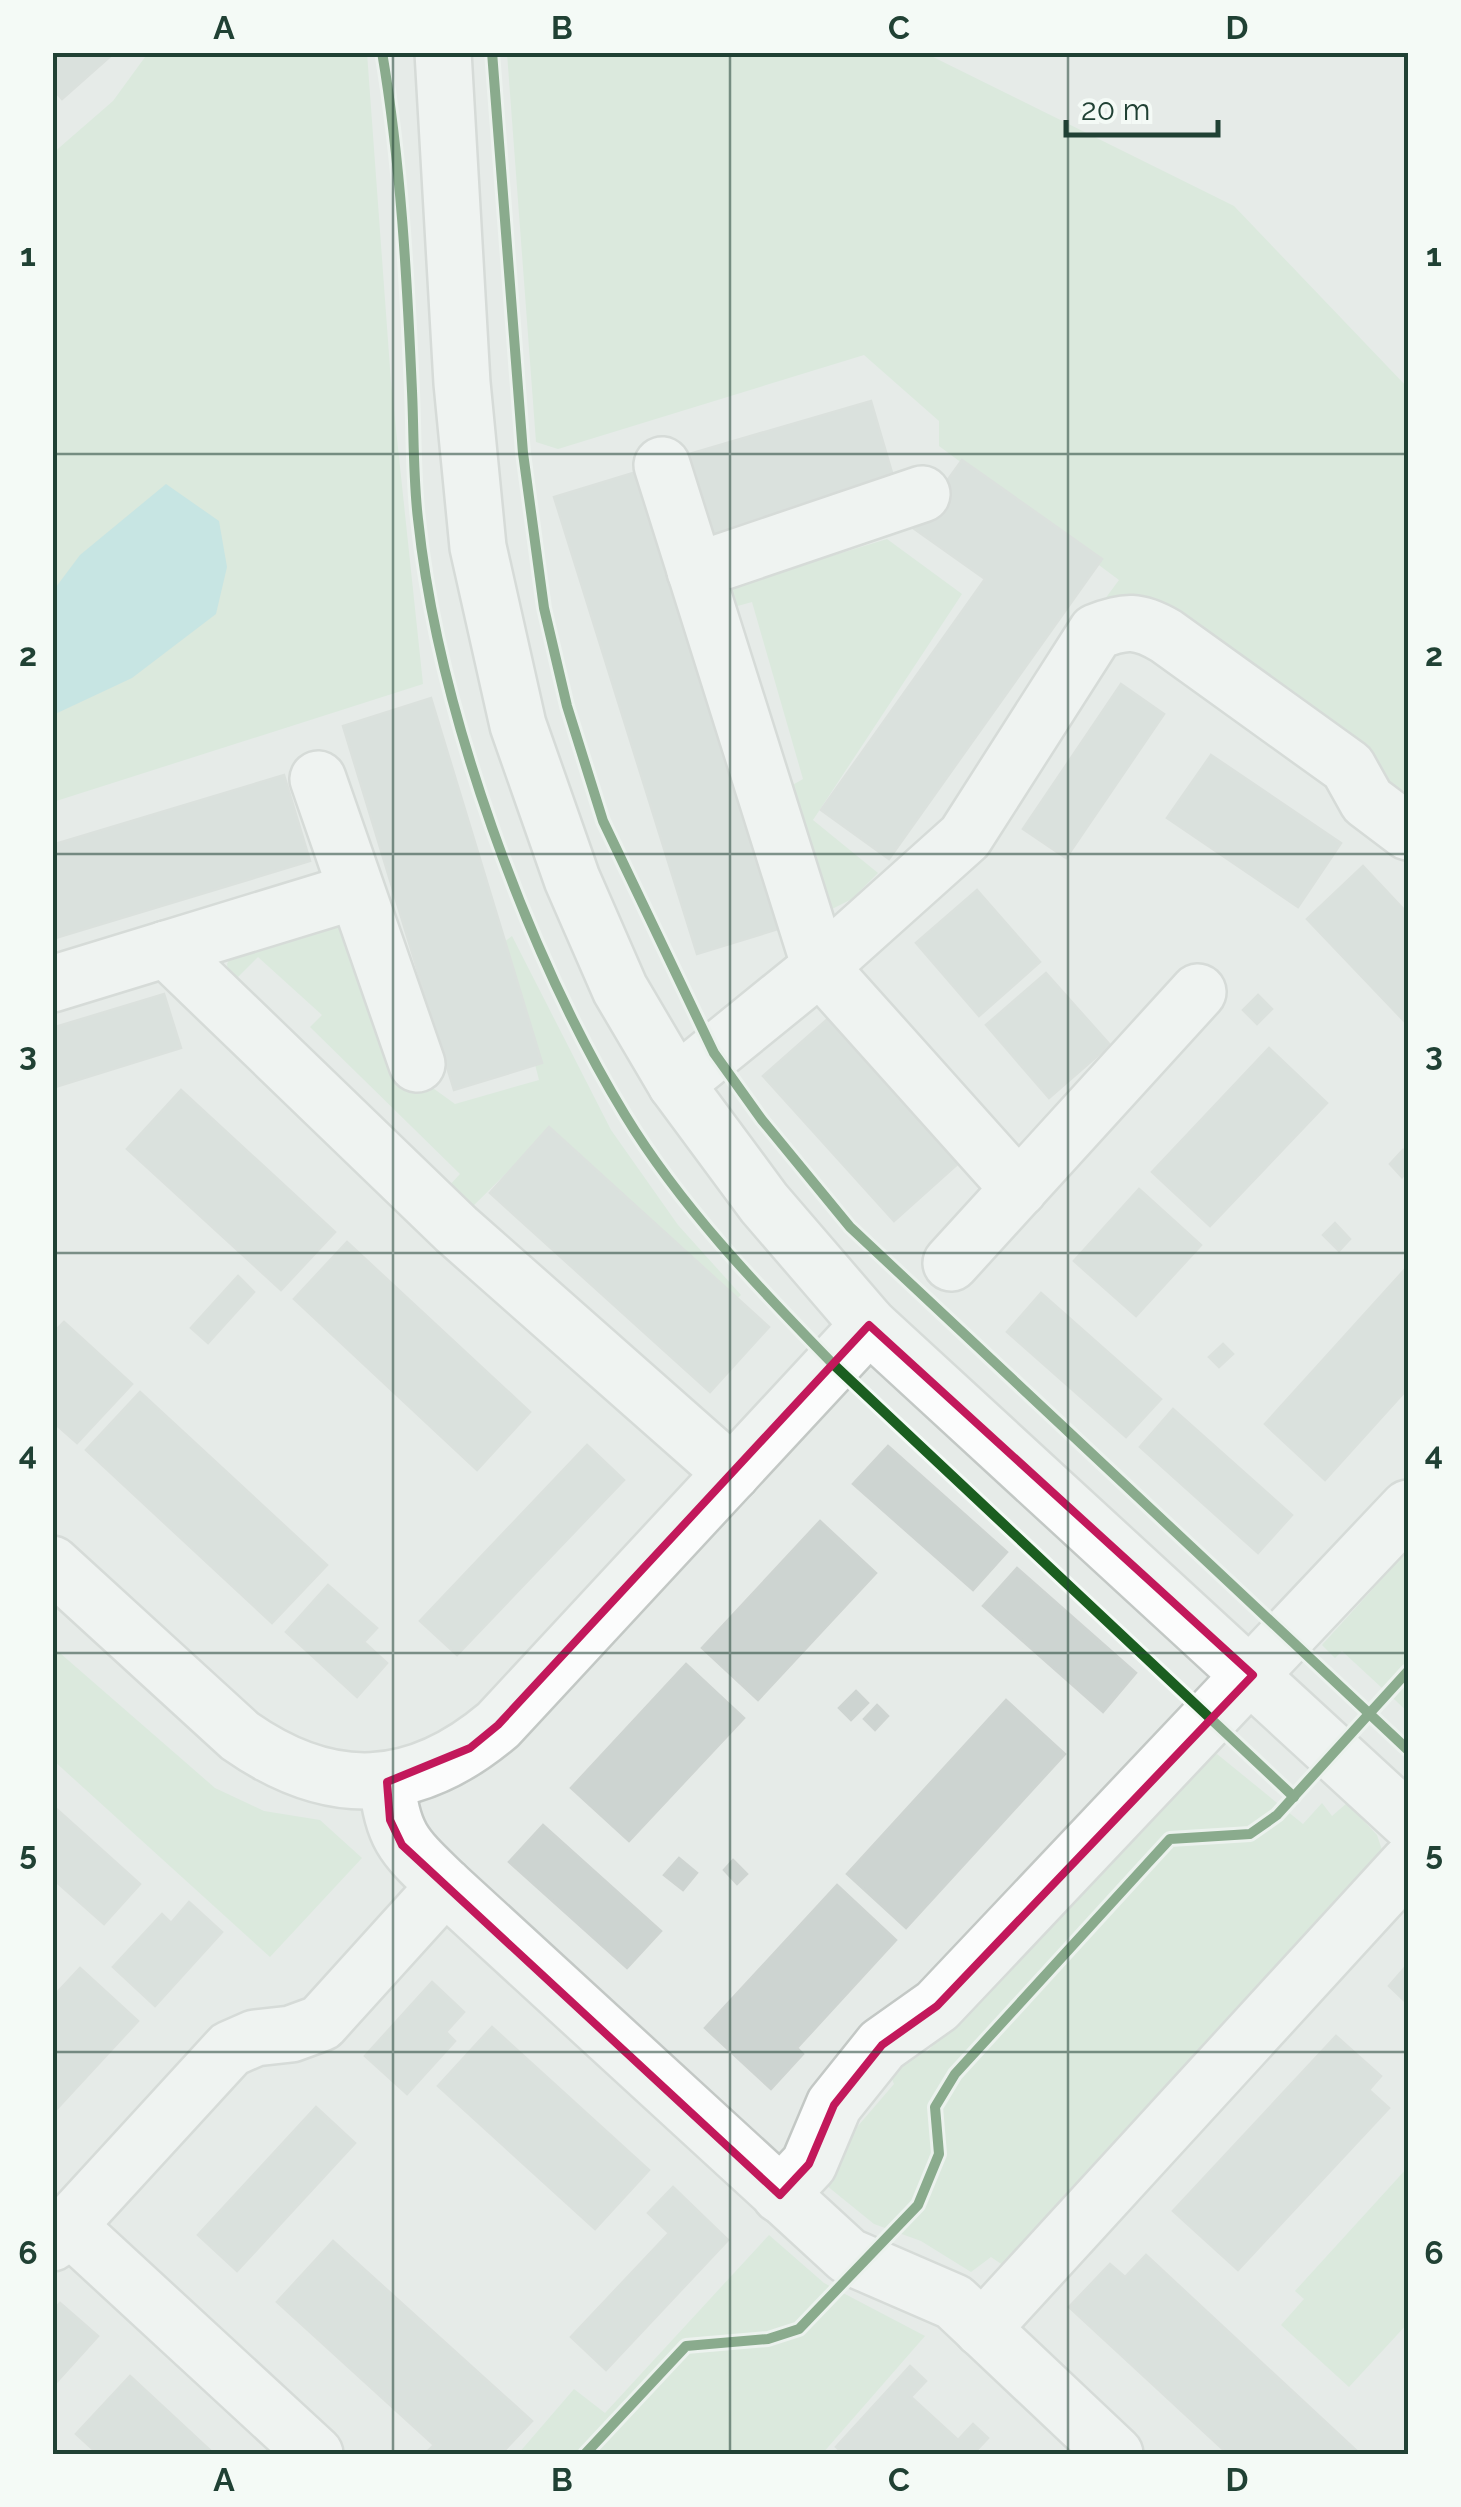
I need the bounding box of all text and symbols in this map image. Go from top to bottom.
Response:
text: A [213,9,235,46]
text: B [551,9,573,46]
text: C [888,9,910,46]
text: D [1226,9,1248,46]
scale bar [1066,75,1218,137]
text: 20 m [1081,92,1150,127]
text: 1 [20,236,36,273]
text: 1 [1426,236,1442,273]
text: 2 [19,636,37,673]
text: 2 [1425,636,1443,673]
text: 3 [19,1035,37,1072]
text: 3 [1425,1035,1443,1072]
text: 4 [19,1435,37,1472]
text: 4 [1425,1435,1443,1472]
text: 5 [19,1834,37,1871]
text: 5 [1425,1834,1443,1871]
text: 6 [18,2234,38,2271]
text: 6 [1424,2234,1444,2271]
text: A [213,2461,235,2498]
text: B [551,2461,573,2498]
text: C [888,2461,910,2498]
text: D [1226,2461,1248,2498]

